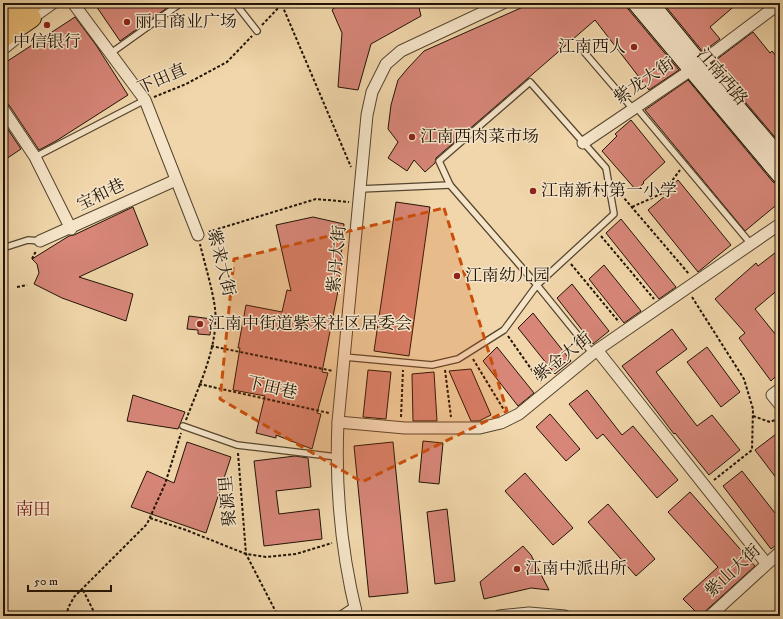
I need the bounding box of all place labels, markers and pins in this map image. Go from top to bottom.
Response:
place label: 丽日商业广场 [135,11,237,33]
marker: 丽日商业广场 [122,17,132,27]
marker: 中信银行 [42,20,52,30]
place label: 中信银行 [13,31,81,53]
place label: 江南西人 [558,36,626,58]
marker: 江南西人 [629,42,639,52]
place label: 江南西肉菜市场 [420,126,539,148]
marker: 江南西肉菜市场 [407,132,417,142]
place label: 江南新村第一小学 [541,180,677,202]
marker: 江南新村第一小学 [528,186,538,196]
place label: 江南幼儿园 [465,265,550,287]
marker: 江南幼儿园 [452,271,462,281]
place label: 江南中街道紫来社区居委会 [208,313,412,335]
marker: 江南中街道紫来社区居委会 [195,319,205,329]
place label: 江南中派出所 [525,558,627,580]
marker: 江南中派出所 [512,564,522,574]

